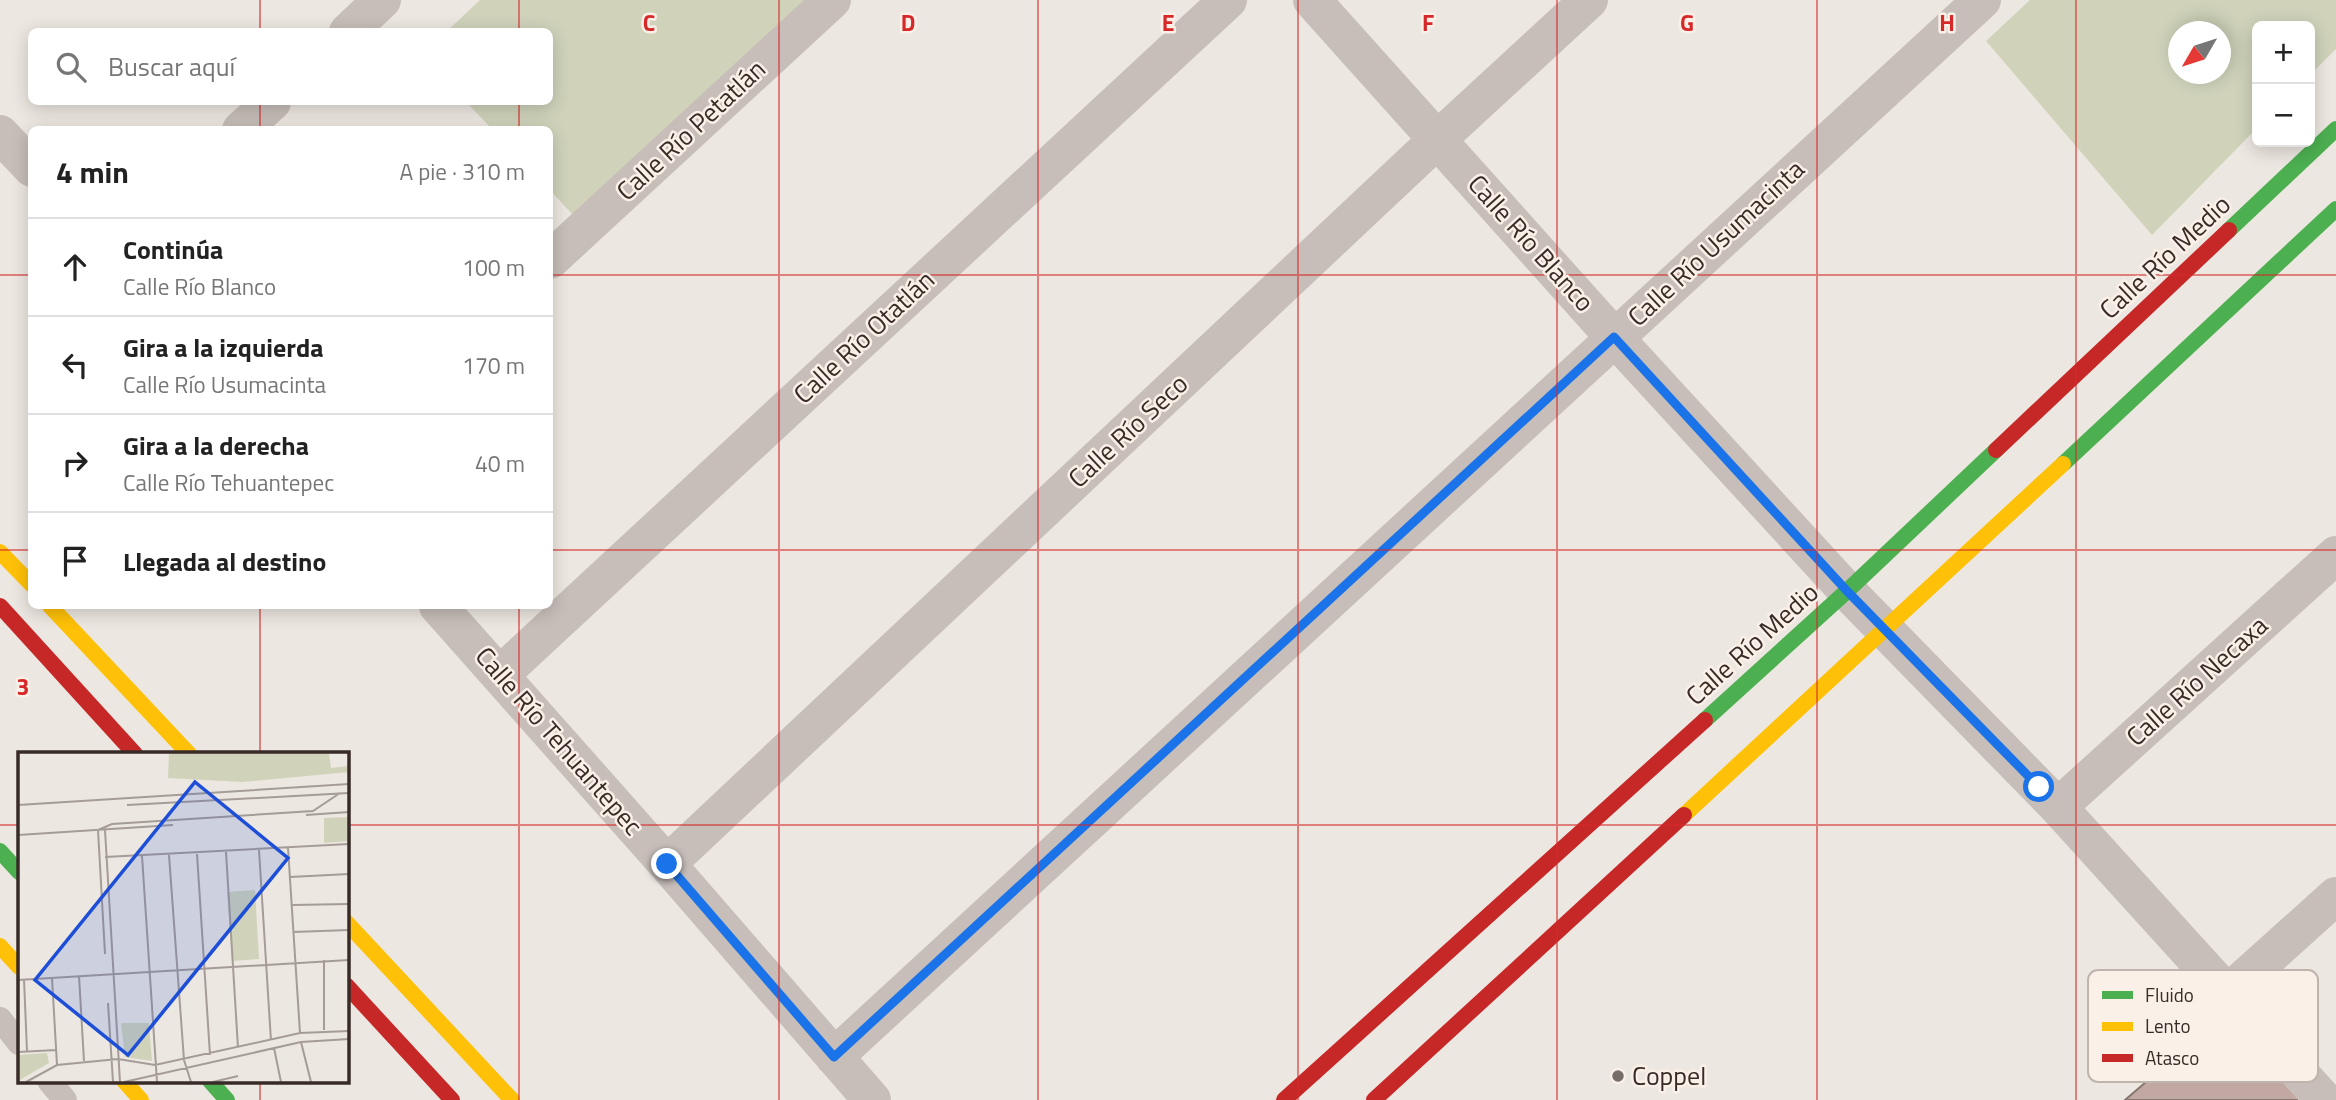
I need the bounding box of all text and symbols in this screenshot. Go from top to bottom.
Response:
text: C [643,5,655,40]
text: D [901,5,915,40]
text: E [1162,5,1174,40]
text: F [1422,5,1434,40]
text: G [1680,5,1694,40]
text: H [1939,5,1955,40]
north arrow [2168,21,2231,84]
map controls [2252,21,2315,147]
button: + [2252,21,2315,84]
search box [28,28,553,105]
text: Buscar aquí [108,47,235,86]
icon: search [52,48,90,86]
street label: Calle Río Petatlán [607,50,774,209]
button: − [2252,84,2315,147]
text: 4 min [56,149,129,195]
street label: Calle Río Usumacinta [1618,150,1813,335]
text: A pie · 310 m [399,154,525,189]
street label: Calle Río Blanco [1459,165,1604,320]
street label: Calle Río Medio [2090,185,2239,328]
text: Continúa [123,230,223,269]
icon: ahead [56,248,94,286]
text: 100 m [462,250,525,285]
street label: Calle Río Otatlán [784,261,943,412]
text: Calle Río Blanco [123,269,276,304]
text: Gira a la izquierda [123,328,324,367]
icon: left [56,346,94,384]
text: 170 m [462,348,525,383]
street label: Calle Río Seco [1059,365,1196,496]
text: Calle Río Usumacinta [123,367,326,402]
text: Gira a la derecha [123,426,309,465]
icon: right [56,444,94,482]
text: 40 m [475,446,525,481]
text: Calle Río Tehuantepec [123,465,334,500]
icon: arrive [56,542,94,580]
text: Llegada al destino [123,542,326,581]
street label: Calle Río Medio [1676,573,1827,714]
street label: Calle Río Necaxa [2117,606,2276,755]
street label: Calle Río Tehuantepec [466,638,652,844]
text: 3 [17,669,29,704]
inset map [18,752,348,1082]
route start [2023,771,2054,802]
route end [651,848,682,879]
legend [2088,970,2318,1082]
text: Fluido [2145,980,2194,1009]
text: Lento [2145,1011,2190,1040]
text: Atasco [2145,1043,2199,1072]
place label: Coppel [1632,1056,1706,1095]
marker: Coppel [1610,1068,1626,1084]

